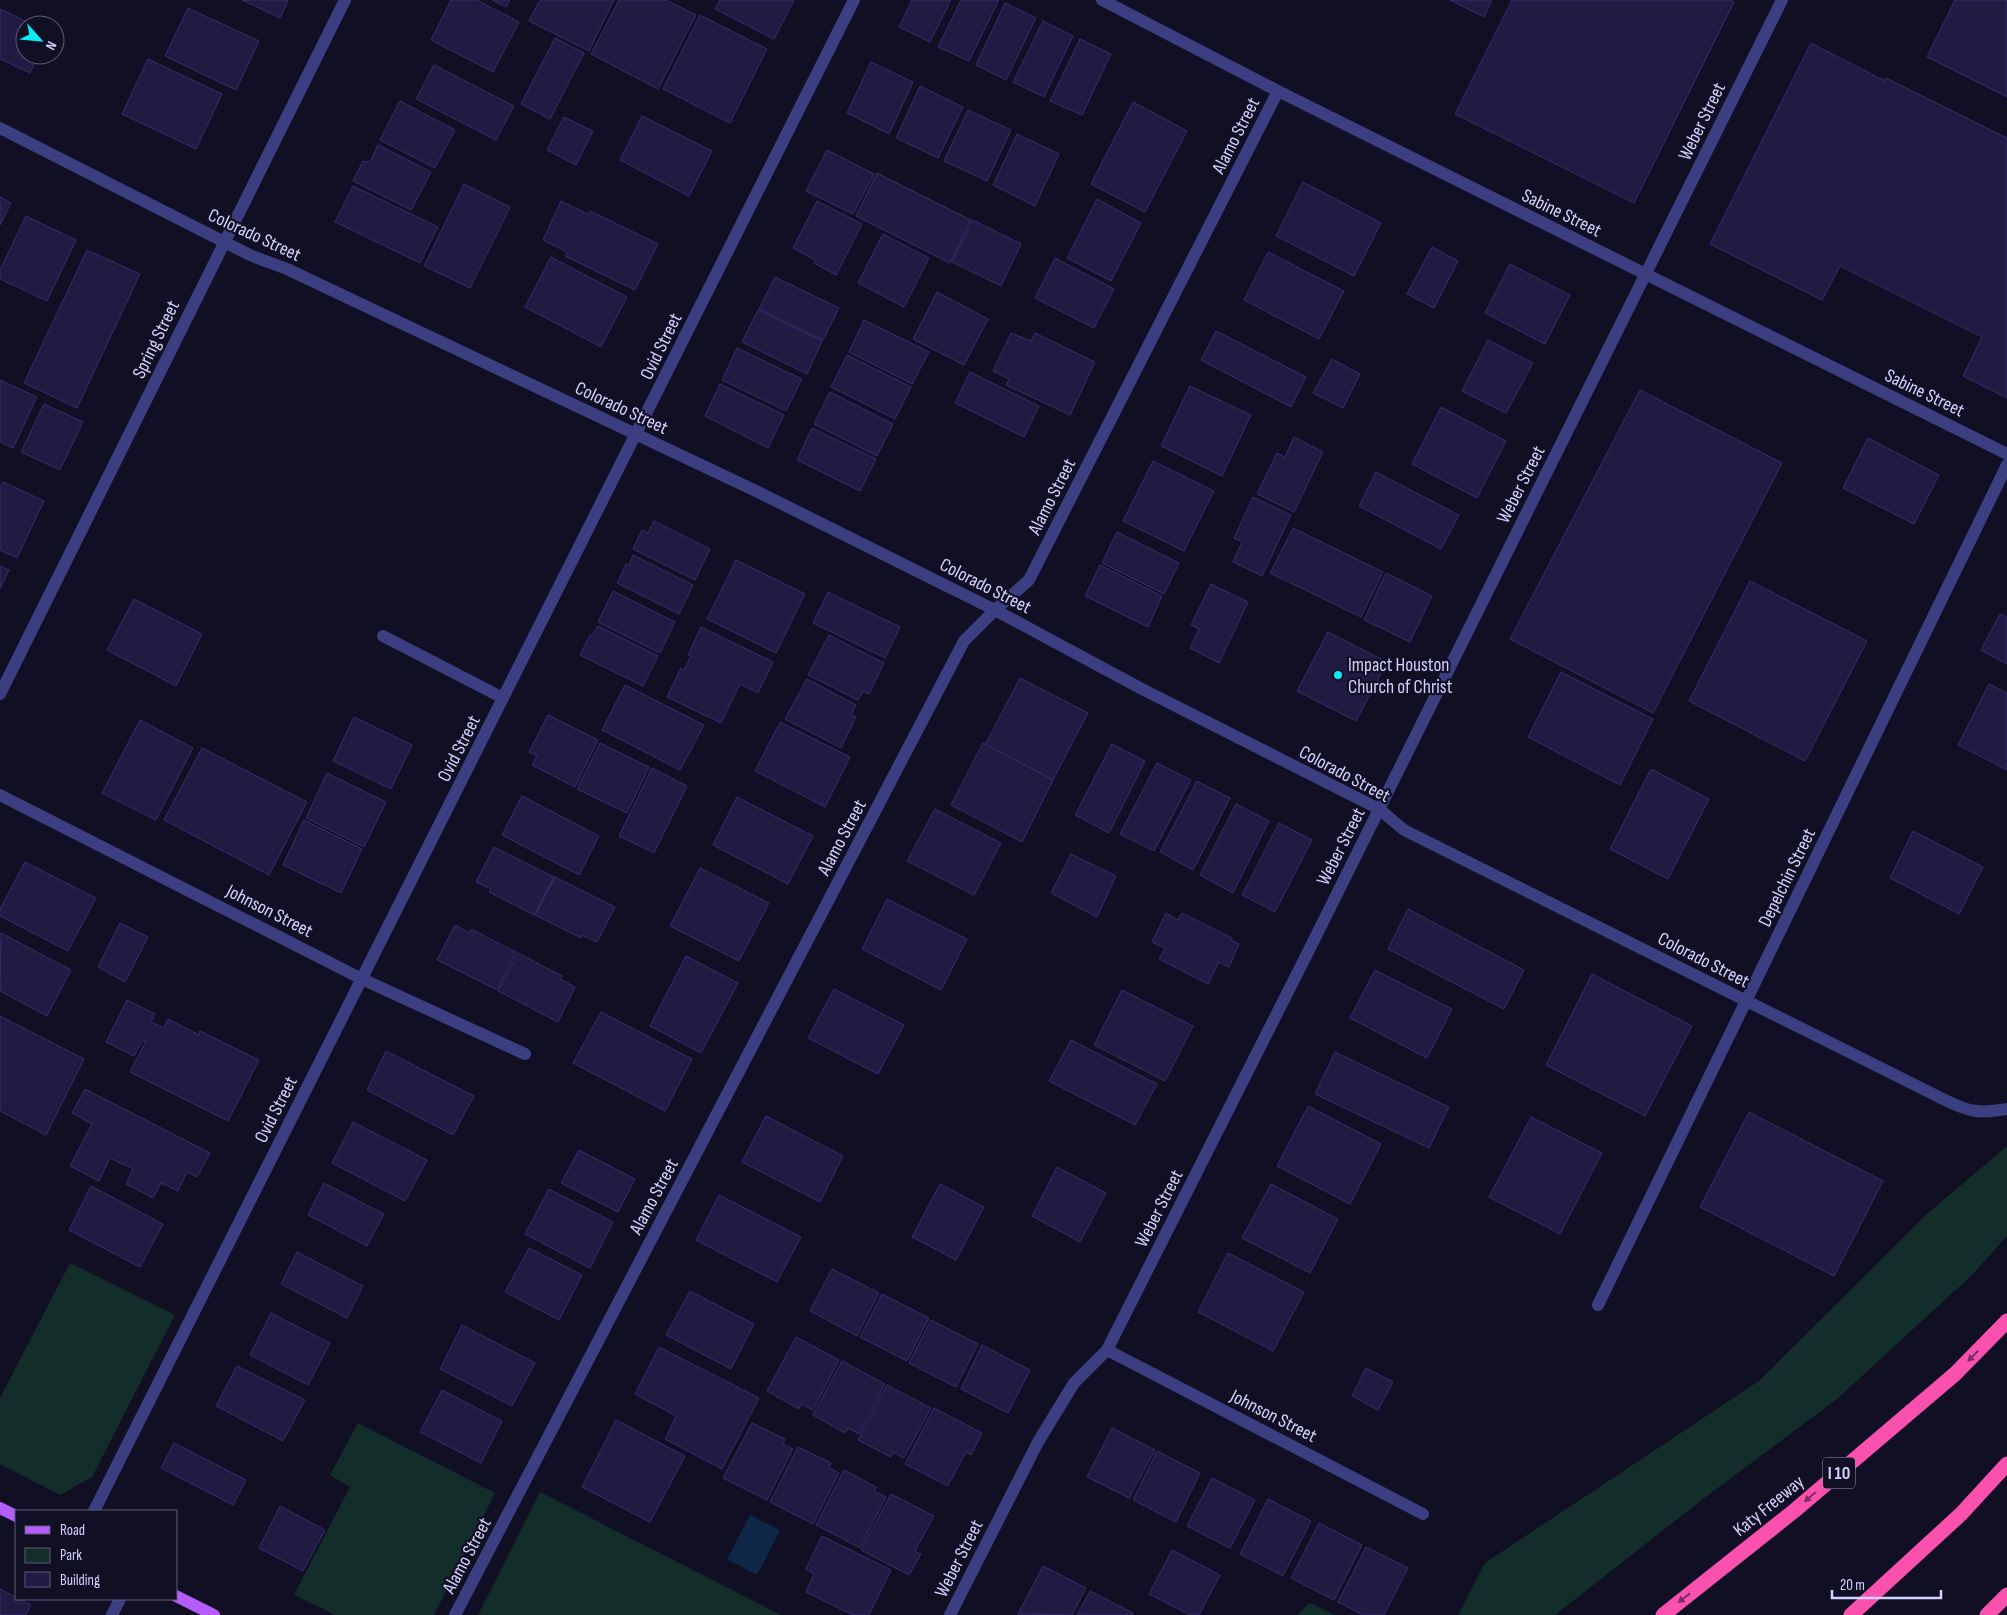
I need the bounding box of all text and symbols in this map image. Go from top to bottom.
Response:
north arrow [15,15,65,65]
text: N [42,38,60,53]
street label: Weber Street [1674,79,1731,164]
street label: Alamo Street [1207,94,1265,179]
street label: Sabine Street [1518,184,1605,243]
street label: Colorado Street [204,204,305,267]
street label: Spring Street [128,297,185,382]
street label: Ovid Street [635,309,687,384]
street label: Sabine Street [1881,364,1968,423]
street label: Colorado Street [571,377,672,440]
street label: Weber Street [1492,442,1551,527]
street label: Alamo Street [1023,455,1081,540]
street label: Colorado Street [936,553,1035,619]
place label: Impact Houston Church of Christ [1348,654,1453,699]
marker: Impact Houston Church of Christ [1332,669,1344,681]
street label: Ovid Street [433,712,486,786]
street label: Colorado Street [1295,741,1394,808]
street label: Alamo Street [812,796,872,880]
street label: Weber Street [1312,804,1371,889]
street label: Depelchin Street [1754,825,1821,931]
street label: Johnson Street [221,879,317,943]
street label: Colorado Street [1654,927,1753,993]
street label: Ovid Street [250,1073,303,1147]
street label: Alamo Street [624,1155,684,1239]
street label: Weber Street [1130,1166,1189,1251]
one-way arrow [1967,1350,1979,1362]
street label: Johnson Street [1225,1384,1321,1448]
road number: I 10 [1823,1458,1855,1489]
street label: Katy Freeway [1729,1470,1810,1542]
one-way arrow [1804,1491,1817,1502]
legend [15,1510,178,1600]
street label: Alamo Street [437,1514,497,1598]
street label: Weber Street [930,1516,989,1601]
text: Road [60,1521,85,1540]
text: Park [60,1546,82,1565]
scale bar [1832,1568,1941,1600]
text: Building [60,1571,100,1590]
text: 20 m [1840,1576,1865,1595]
one-way arrow [1677,1593,1690,1604]

